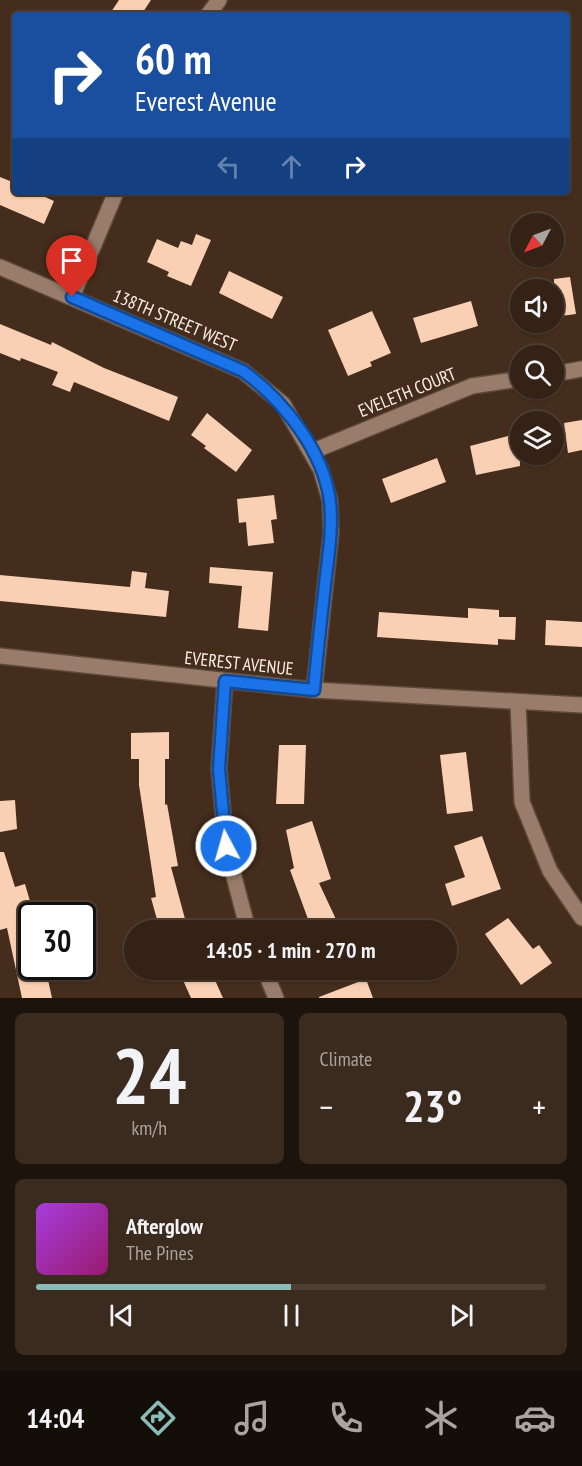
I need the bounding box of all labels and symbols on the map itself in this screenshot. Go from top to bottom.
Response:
north arrow [510,213,564,267]
pin [46,235,97,297]
street label: 138TH STREET WEST [110,284,240,356]
street label: EVELETH COURT [355,362,459,422]
street label: EVEREST AVENUE [183,646,295,680]
position arrow [194,814,258,878]
speed limit sign: 30 [18,902,96,980]

